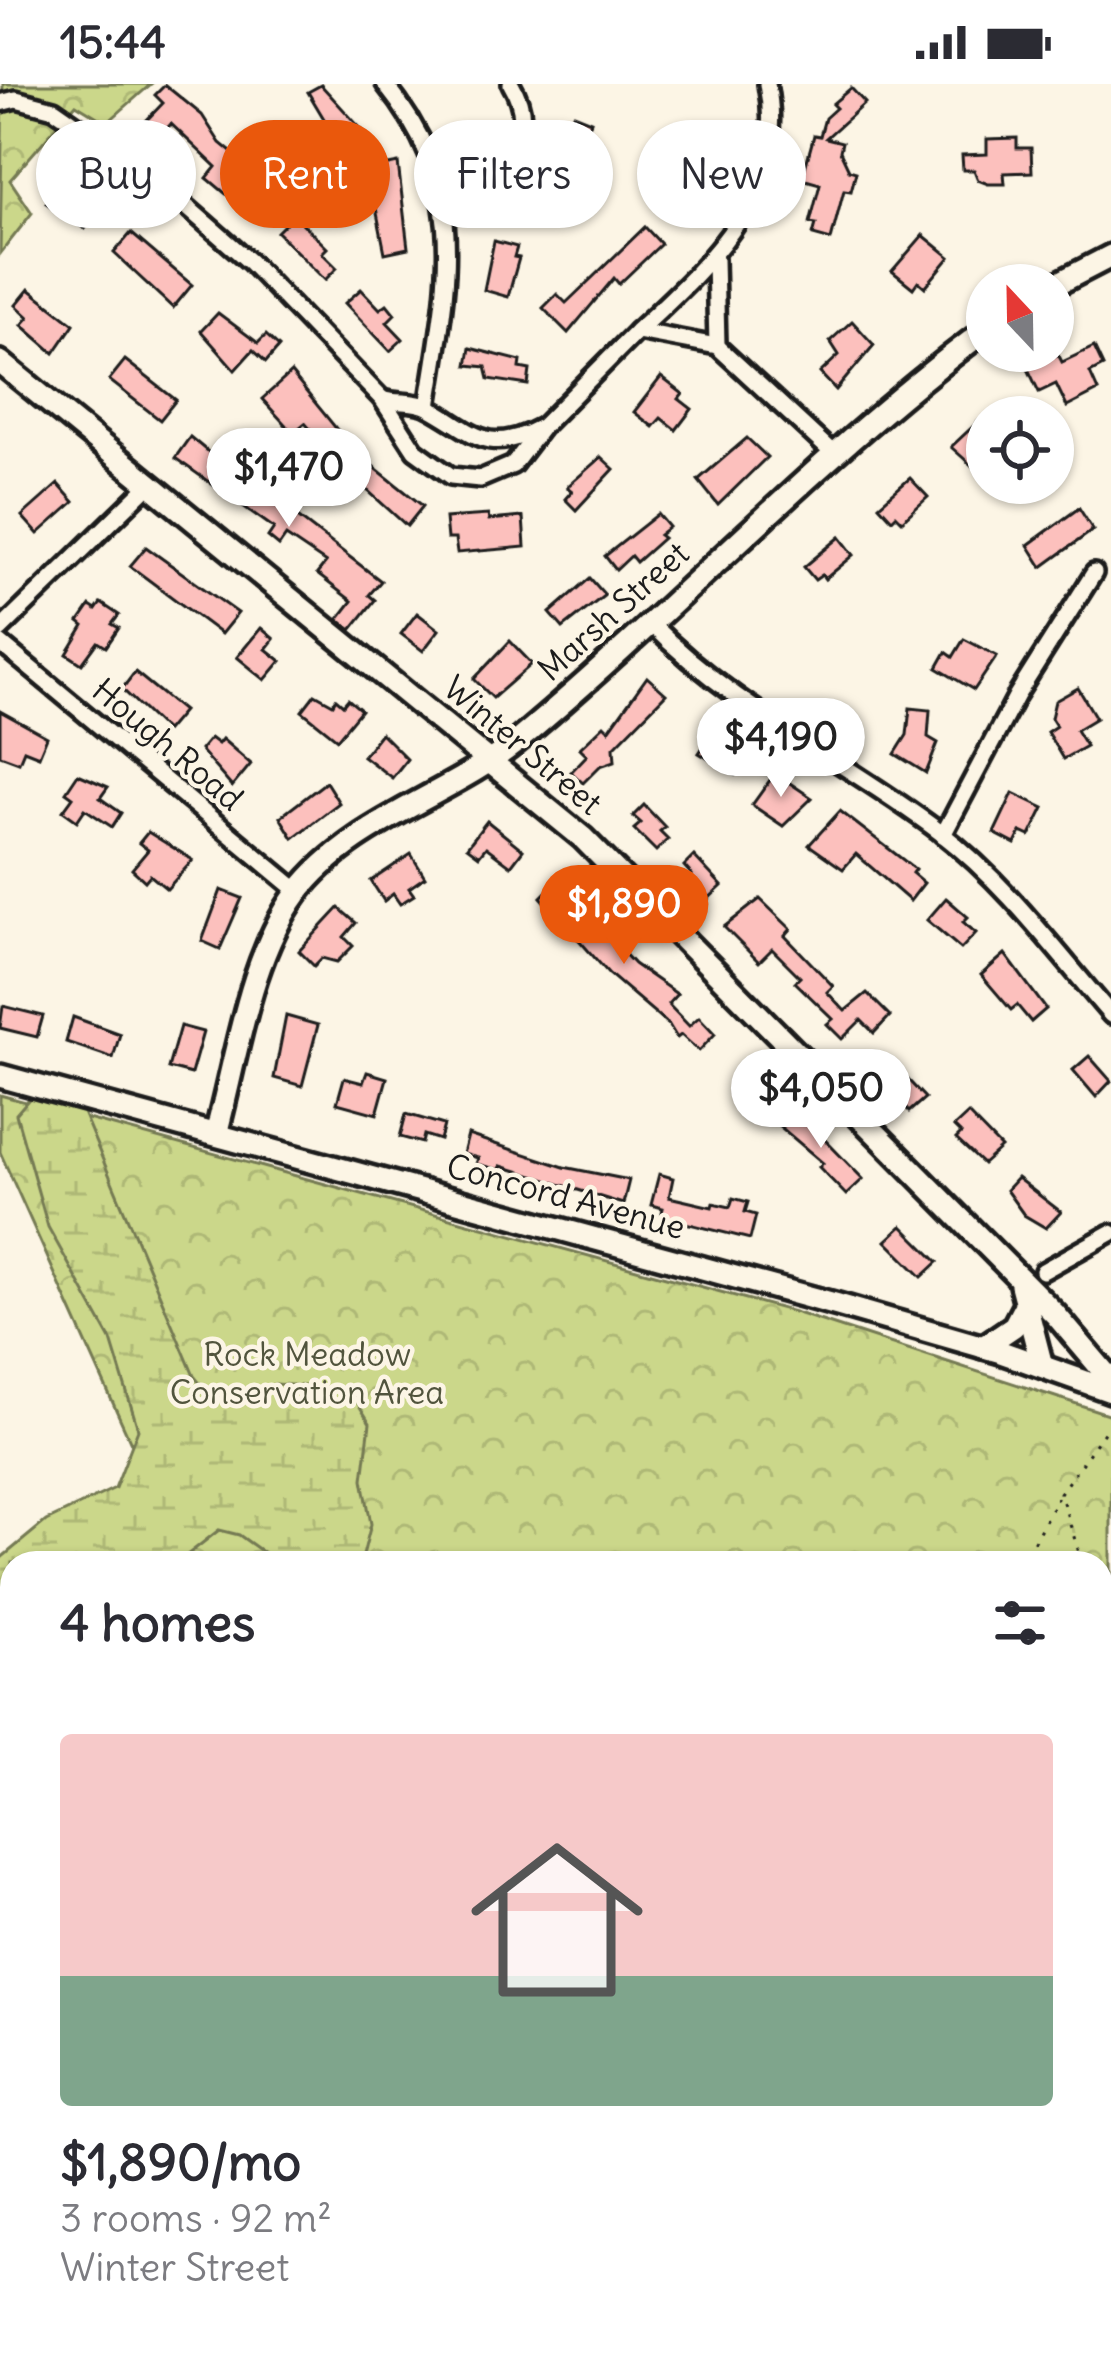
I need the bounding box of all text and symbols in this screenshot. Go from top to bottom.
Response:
text: 15:44 [60,14,166,70]
chip: Buy [36,120,196,228]
chip: Rent [220,120,390,228]
chip: Filters [414,120,613,228]
chip: New [637,120,806,228]
north arrow [966,264,1074,372]
map controls [966,264,1074,504]
button: locate [966,396,1074,504]
pin: $1,470 [191,428,387,530]
text: $1,470 [234,442,344,491]
street label: Marsh Street [529,532,697,690]
street label: Winter Street [435,667,611,823]
street label: Hough Road [84,669,252,819]
pin: $4,190 [683,698,879,800]
text: $4,190 [724,712,838,761]
pin: $1,890 [526,865,722,967]
text: $1,890 [566,879,682,928]
pin: $4,050 [723,1049,919,1151]
text: $4,050 [758,1063,884,1112]
street label: Concord Avenue [442,1144,690,1248]
park label: Rock Meadow Conservation Area [170,1333,444,1413]
icon: filters [987,1590,1053,1656]
text: 4 homes [60,1591,255,1655]
icon: home [449,1812,665,2028]
text: $1,890/mo [60,2130,301,2194]
text: 3 rooms · 92 m² [60,2194,332,2243]
text: Winter Street [60,2243,289,2292]

